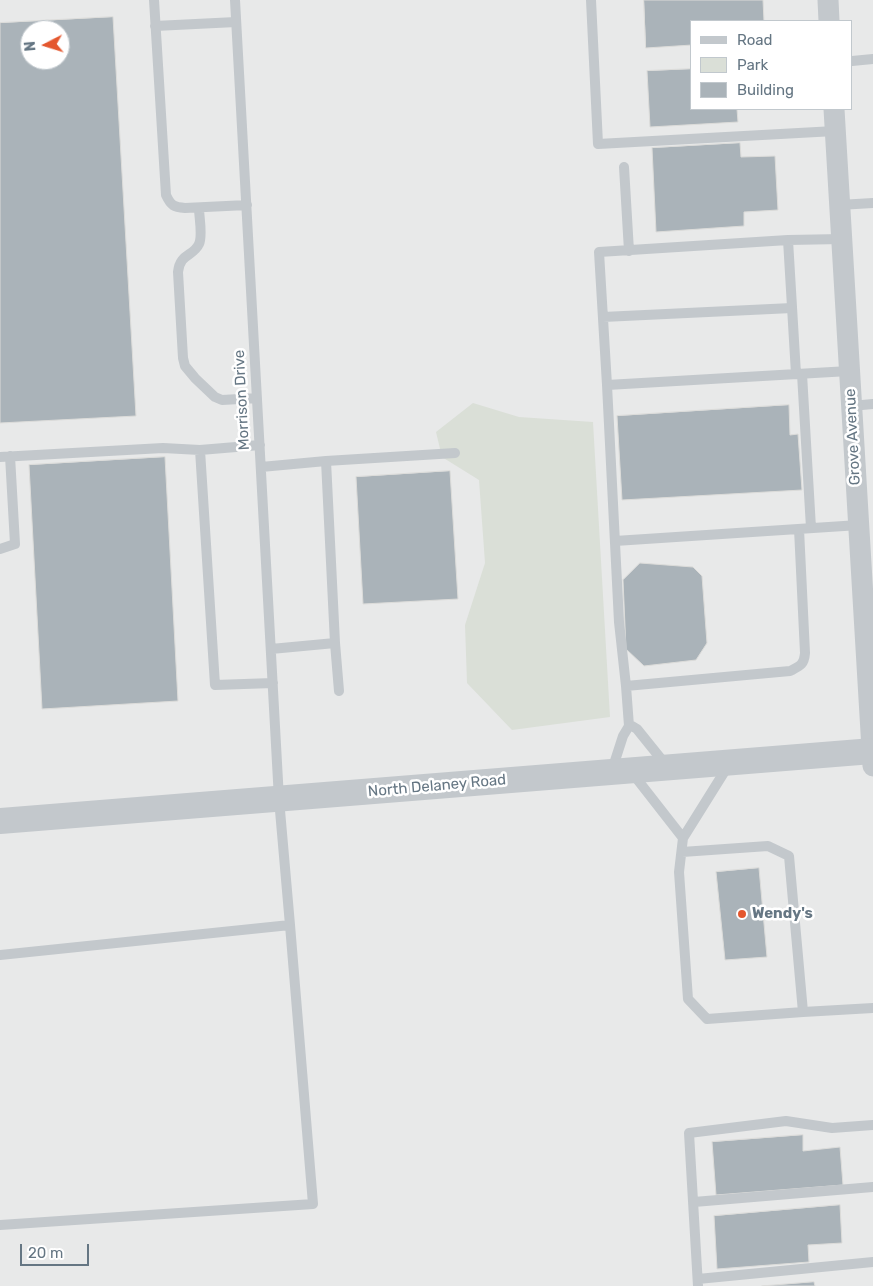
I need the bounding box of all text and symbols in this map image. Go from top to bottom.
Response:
north arrow [20,20,70,70]
legend [690,20,853,110]
text: Road [737,31,773,49]
text: N [22,41,39,52]
text: Park [737,56,768,74]
text: Building [737,81,794,99]
street label: Morrison Drive [230,349,254,451]
street label: Grove Avenue [841,388,865,486]
street label: North Delaney Road [367,771,507,801]
place label: Wendy's [752,905,813,923]
marker: Wendy's [736,908,748,920]
scale bar [22,1234,91,1266]
text: 20 m [28,1244,63,1262]

